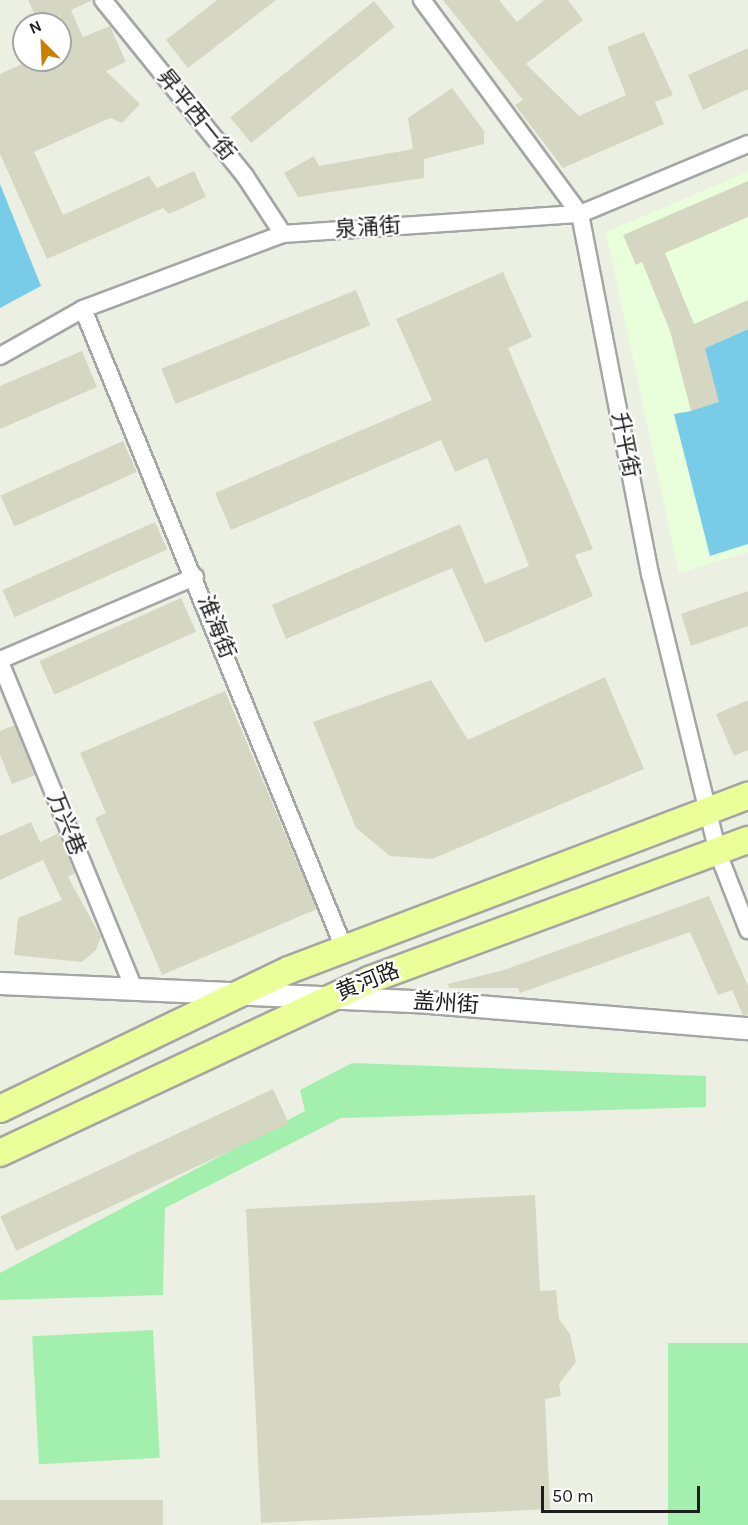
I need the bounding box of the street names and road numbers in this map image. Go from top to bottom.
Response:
street label: 昇平西一街 [151,64,241,166]
street label: 泉涌街 [334,213,402,243]
street label: 升平街 [606,410,644,480]
street label: 淮海街 [191,591,241,663]
street label: 万兴巷 [41,788,91,860]
street label: 黄河路 [332,957,404,1007]
street label: 盖州街 [412,989,480,1019]

